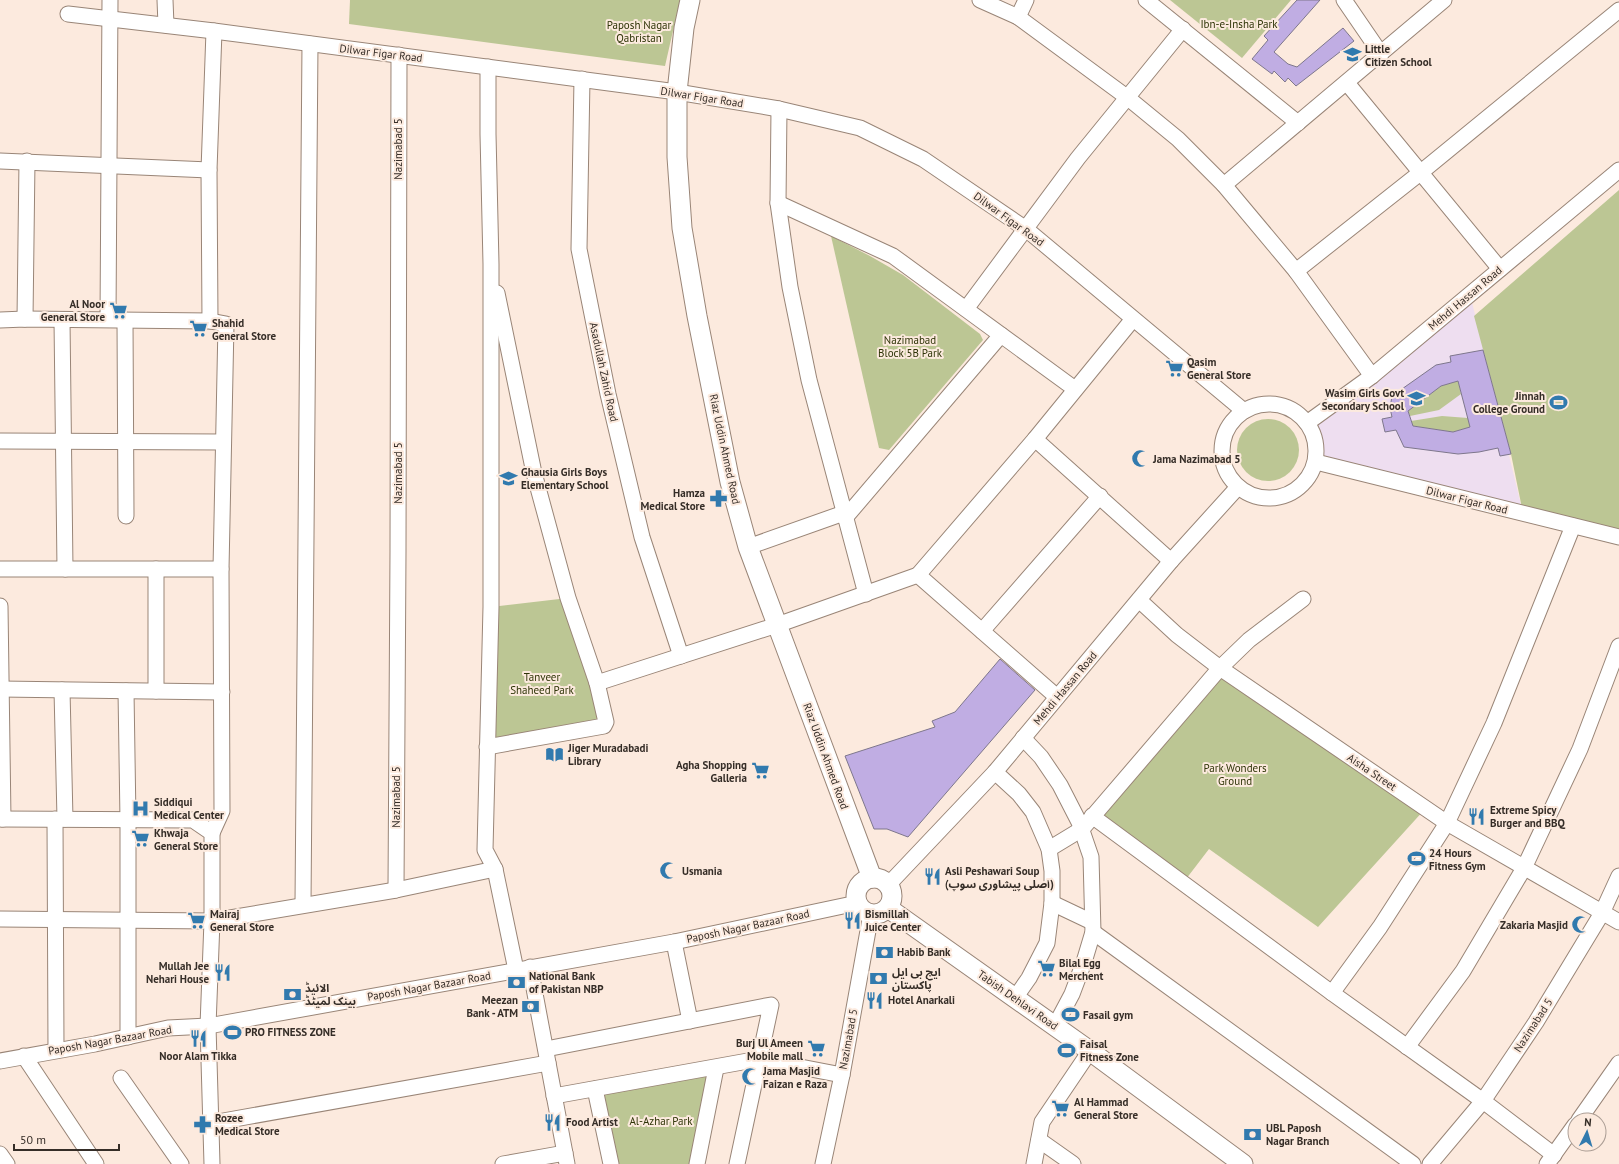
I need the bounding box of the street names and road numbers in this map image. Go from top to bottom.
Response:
street label: Dilwar Figar Road [339,41,423,65]
street label: Dilwar Figar Road [660,84,744,110]
street label: Nazimabad 5 [391,118,405,180]
street label: Dilwar Figar Road [971,189,1047,249]
street label: Mehdi Hassan Road [1425,263,1505,333]
street label: Asadullah Zahid Road [587,321,621,423]
street label: Riaz Uddin Ahmed Road [706,393,744,505]
street label: Nazimabad 5 [391,442,405,504]
street label: Dilwar Figar Road [1425,483,1509,517]
street label: Mehdi Hassan Road [1030,648,1100,728]
street label: Riaz Uddin Ahmed Road [800,701,852,811]
street label: Aisha Street [1345,750,1400,794]
street label: Nazimabad 5 [389,766,403,828]
street label: Paposh Nagar Bazaar Road [685,906,811,946]
street label: Tabish Dehlavi Road [975,967,1061,1033]
street label: Paposh Nagar Bazaar Road [366,968,492,1004]
street label: Nazimabad 5 [1510,995,1556,1055]
street label: Nazimabad 5 [836,1008,860,1070]
street label: Paposh Nagar Bazaar Road [47,1022,173,1058]

